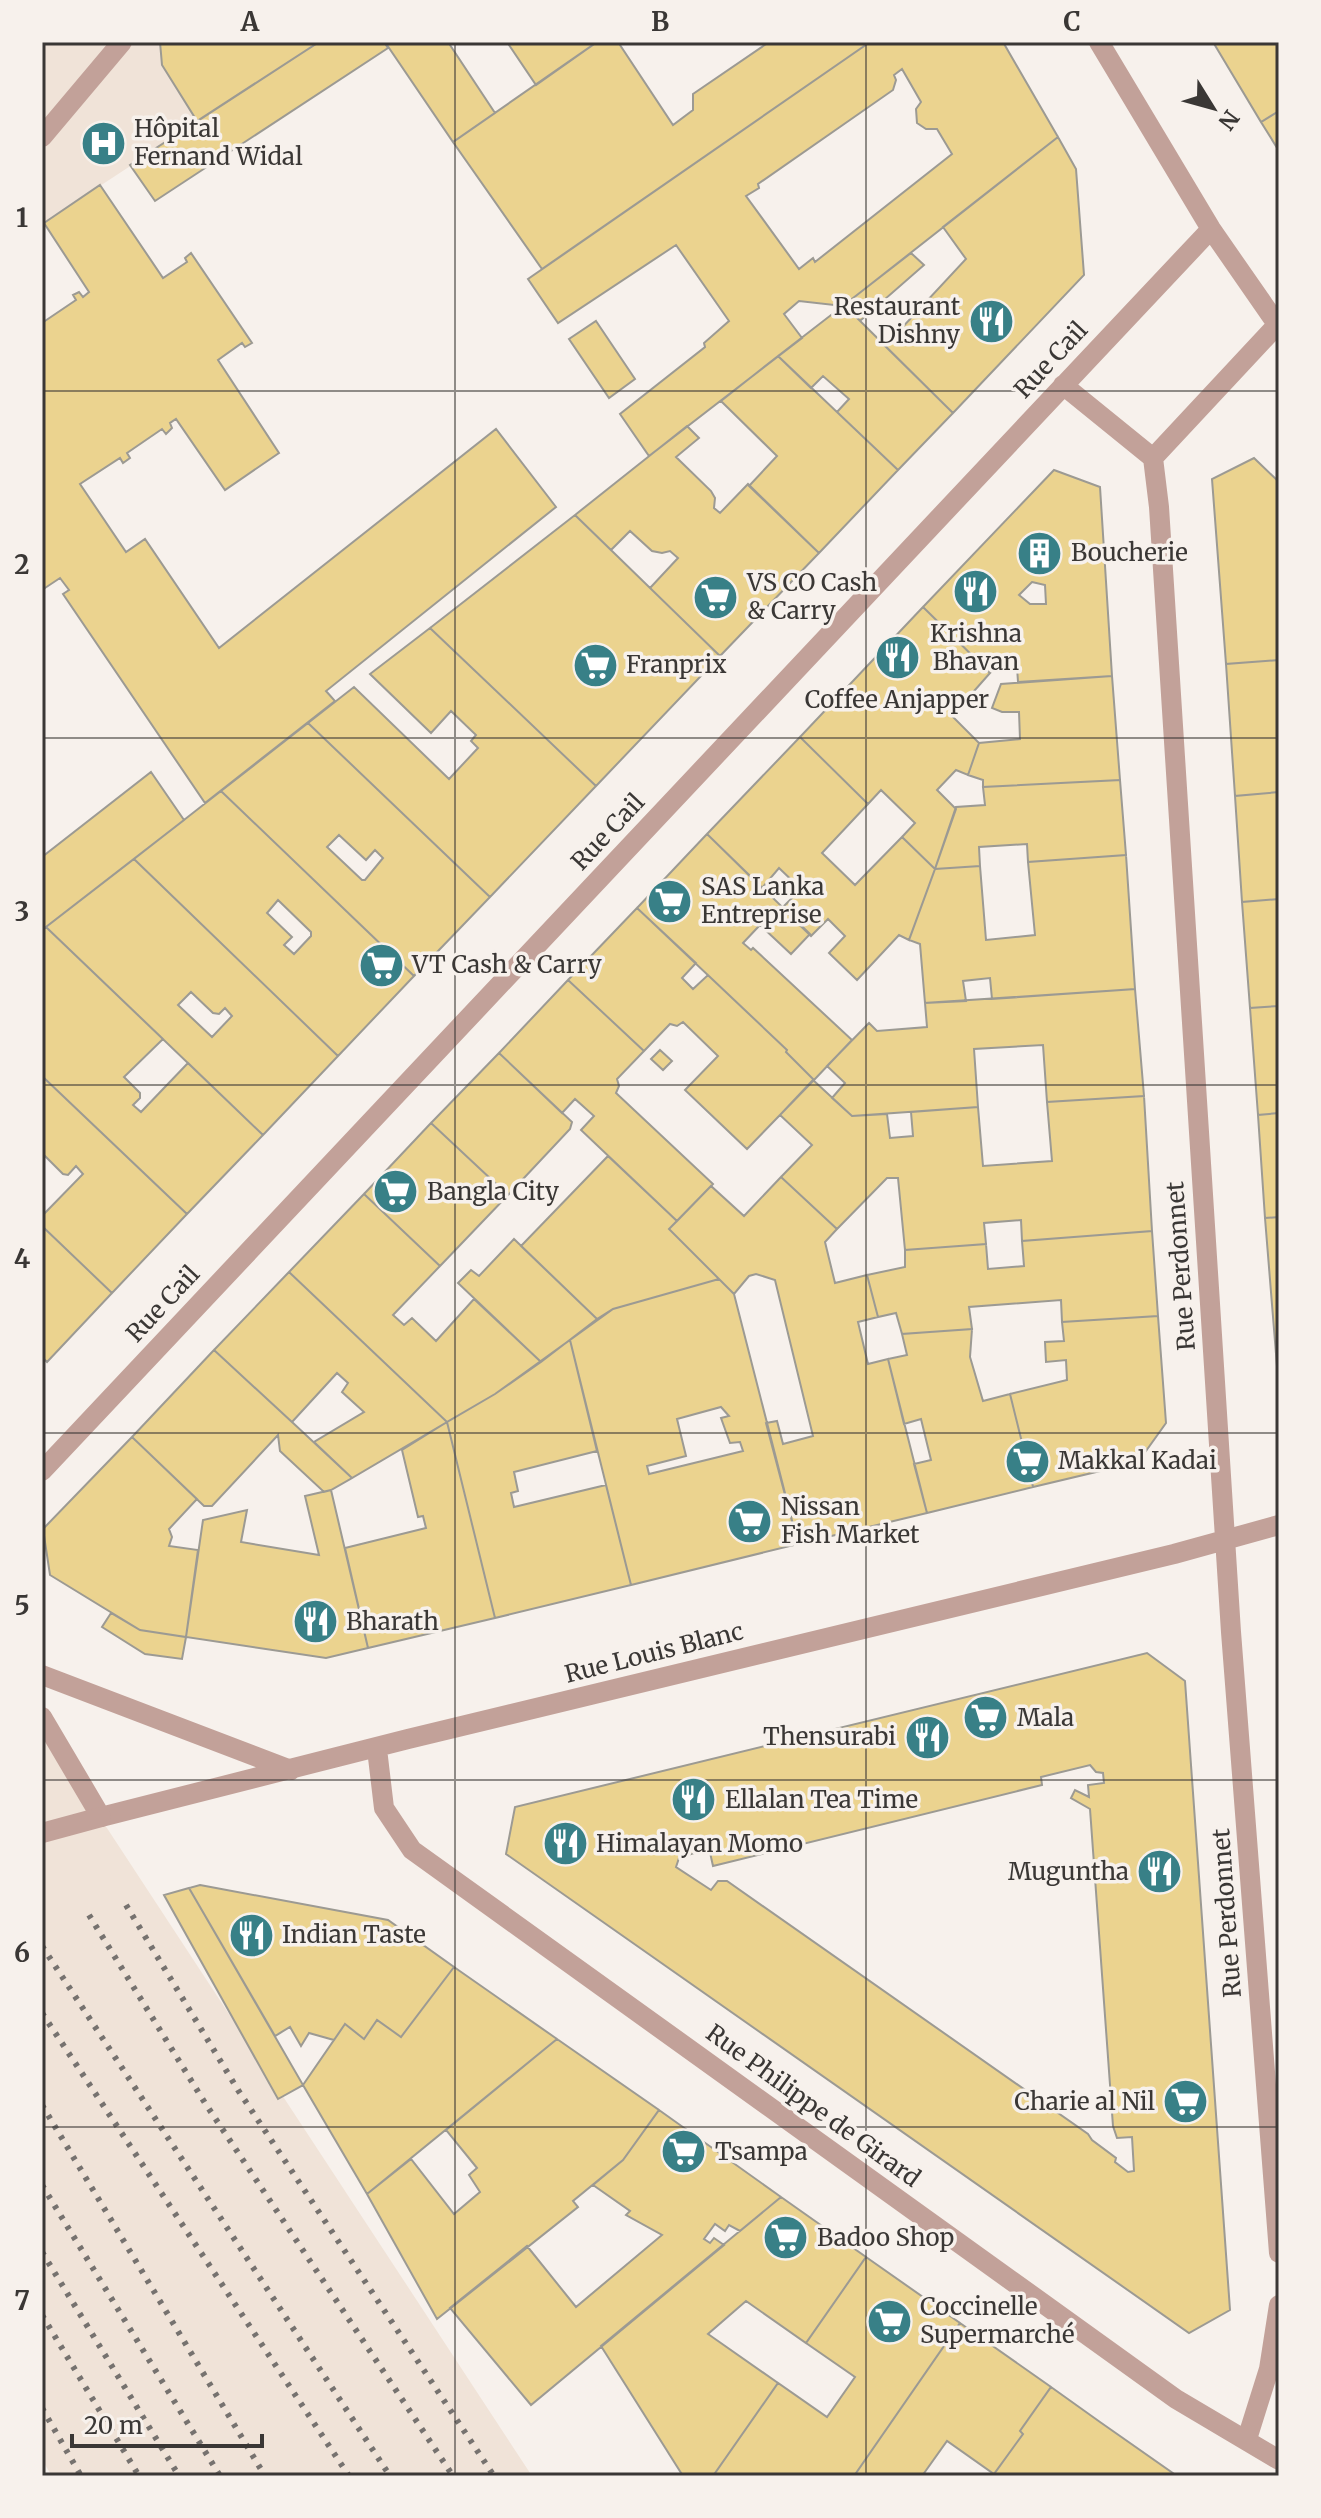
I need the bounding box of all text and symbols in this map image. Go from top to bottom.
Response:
text: A [240,5,260,38]
text: B [651,5,669,38]
text: C [1063,5,1081,38]
north arrow [1173,68,1253,148]
text: N [1212,105,1245,136]
place label: Hôpital Fernand Widal [134,113,303,172]
hospital icon: Hôpital Fernand Widal [79,119,127,167]
text: 1 [16,201,28,234]
place label: Restaurant Dishny [834,291,961,350]
restaurant icon: Restaurant Dishny [967,297,1015,345]
street label: Rue Cail [1007,315,1094,404]
building icon: Boucherie [1016,529,1064,577]
place label: Boucherie [1071,537,1188,568]
text: 2 [14,548,30,581]
place label: VS CO Cash & Carry [746,567,877,626]
restaurant icon: Krishna Bhavan [952,568,1000,616]
supermarket icon: VS CO Cash & Carry [692,573,740,621]
place label: Krishna Bhavan [930,618,1022,677]
restaurant icon: Coffee Anjapper [873,634,921,682]
supermarket icon: Franprix [571,641,619,689]
place label: Franprix [626,649,727,680]
place label: Coffee Anjapper [805,684,989,715]
street label: Rue Cail [564,787,651,876]
place label: SAS Lanka Entreprise [701,871,824,930]
supermarket icon: SAS Lanka Entreprise [646,877,694,925]
text: 3 [15,895,29,928]
supermarket icon: VT Cash & Carry [357,941,405,989]
place label: VT Cash & Carry [411,949,602,980]
supermarket icon: Bangla City [372,1168,420,1216]
place label: Bangla City [427,1176,559,1207]
street label: Rue Perdonnet [1159,1180,1202,1352]
text: 4 [14,1242,31,1275]
street label: Rue Cail [119,1259,206,1348]
supermarket icon: Makkal Kadai [1003,1437,1051,1485]
place label: Makkal Kadai [1058,1445,1217,1476]
place label: Nissan Fish Market [781,1491,920,1550]
supermarket icon: Nissan Fish Market [726,1497,774,1545]
text: 5 [14,1589,30,1622]
restaurant icon: Bharath [291,1598,339,1646]
place label: Bharath [346,1606,439,1637]
street label: Rue Louis Blanc [561,1615,746,1690]
supermarket icon: Mala [962,1694,1010,1742]
place label: Mala [1017,1702,1074,1733]
restaurant icon: Thensurabi [903,1713,951,1761]
place label: Thensurabi [763,1721,896,1752]
restaurant icon: Ellalan Tea Time [670,1776,718,1824]
place label: Ellalan Tea Time [725,1784,918,1815]
restaurant icon: Himalayan Momo [541,1820,589,1868]
street label: Rue Perdonnet [1205,1827,1248,1999]
place label: Himalayan Momo [596,1828,803,1859]
restaurant icon: Muguntha [1136,1848,1184,1896]
place label: Muguntha [1008,1856,1129,1887]
restaurant icon: Indian Taste [227,1911,275,1959]
place label: Indian Taste [282,1919,426,1950]
text: 6 [14,1936,30,1969]
street label: Rue Philippe de Girard [700,2017,926,2194]
supermarket icon: Charie al Nil [1162,2078,1210,2126]
place label: Charie al Nil [1014,2086,1155,2117]
supermarket icon: Tsampa [660,2128,708,2176]
place label: Tsampa [715,2136,808,2167]
supermarket icon: Badoo Shop [762,2214,810,2262]
place label: Badoo Shop [817,2222,954,2253]
text: 7 [14,2284,30,2317]
place label: Coccinelle Supermarché [920,2291,1074,2350]
supermarket icon: Coccinelle Supermarché [865,2297,913,2345]
scale bar [72,2398,262,2448]
text: 20 m [84,2410,143,2441]

